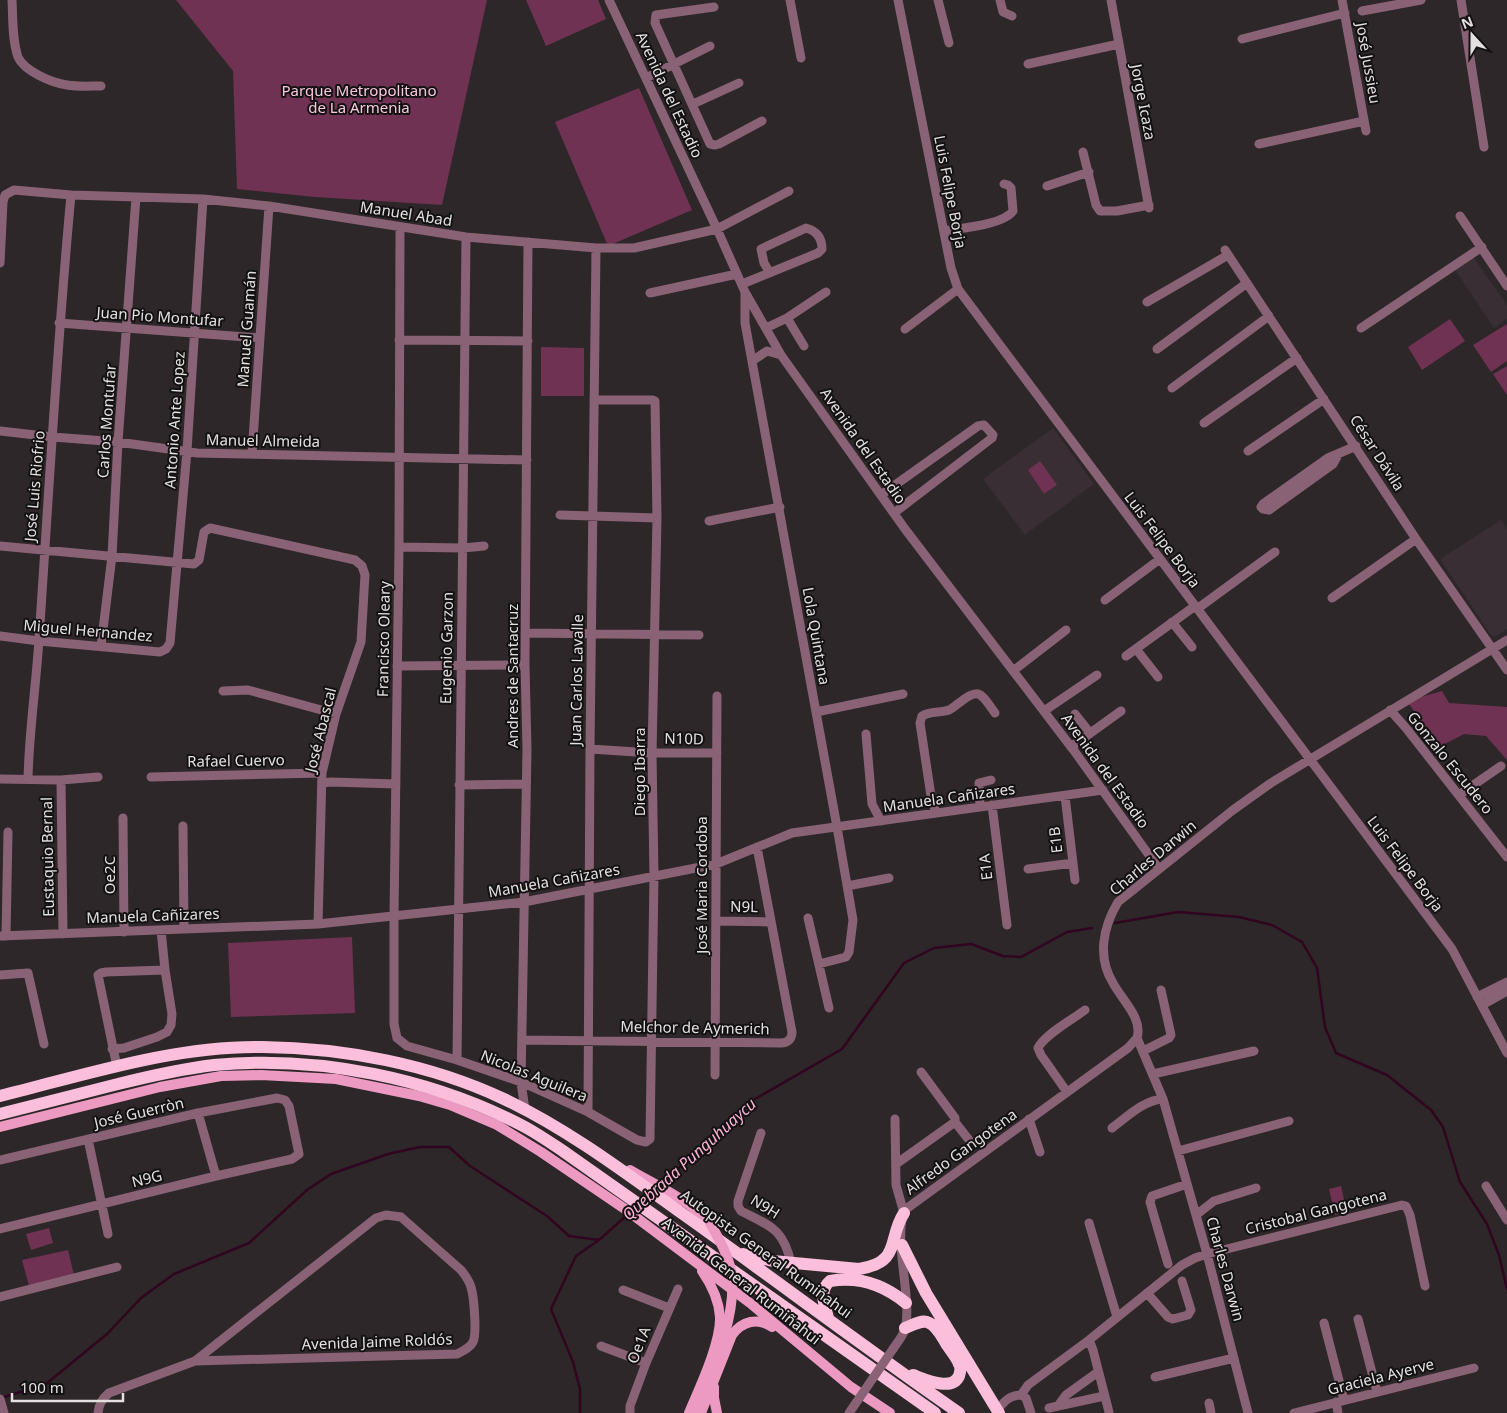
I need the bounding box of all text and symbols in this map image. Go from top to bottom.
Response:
north arrow [1447,10,1497,60]
text: N [1458,11,1476,33]
street label: José Jussieu [1352,19,1386,105]
street label: Avenida del Estadio [632,28,708,161]
street label: Jorge Icaza [1126,60,1161,141]
park label: Parque Metropolitano de La Armenia [282,80,436,117]
street label: Luis Felipe Borja [930,133,972,250]
street label: Manuel Abad [359,196,454,230]
street label: Manuel Guamán [232,270,260,388]
street label: Juan Pio Montufar [94,301,224,330]
street label: Antonio Ante Lopez [159,351,189,489]
street label: Carlos Montufar [92,363,120,479]
street label: Avenida del Estadio [816,383,911,507]
street label: César Dávila [1346,411,1410,494]
street label: Manuel Almeida [206,429,320,451]
street label: José Luis Riofrio [19,430,49,544]
street label: Luis Felipe Borja [1120,487,1205,591]
street label: Francisco Oleary [372,580,394,697]
street label: Lola Quintana [799,585,835,686]
street label: Eugenio Garzon [435,592,457,704]
street label: Andres de Santacruz [502,604,522,748]
street label: Miguel Hernandez [23,614,153,646]
street label: Juan Carlos Lavalle [565,614,587,748]
street label: José Abascal [299,685,340,776]
street label: Gonzalo Escudero [1403,707,1498,818]
street label: Avenida del Estadio [1057,709,1154,832]
street label: Diego Ibarra [629,728,649,816]
street label: N10D [664,728,704,748]
street label: Rafael Cuervo [187,749,285,771]
street label: Manuela Cañizares [881,778,1016,816]
street label: Eustaquio Bernal [36,797,58,917]
street label: Luis Felipe Borja [1363,811,1448,915]
street label: Charles Darwin [1105,815,1200,899]
street label: José Maria Cordoba [691,816,711,956]
street label: E1B [1043,826,1067,855]
street label: E1A [973,852,997,881]
street label: Oe2C [99,855,119,894]
street label: Manuela Cañizares [486,859,621,901]
street label: N9L [730,896,758,916]
street label: Manuela Cañizares [86,903,220,927]
street label: Melchor de Aymerich [620,1016,770,1038]
street label: Nicolas Aguilera [478,1045,591,1106]
street label: José Guerròn [90,1092,186,1133]
water label: Quebrada Punguhuaycu [617,1093,761,1225]
street label: Alfredo Gangotena [900,1104,1020,1199]
street label: N9G [129,1165,164,1191]
street label: Autopista General Rumiñahui [677,1184,856,1322]
street label: Cristobal Gangotena [1243,1184,1389,1238]
street label: N9H [747,1189,784,1223]
street label: Avenida General Rumiñahui [658,1212,825,1348]
street label: Charles Darwin [1202,1214,1250,1323]
street label: Oe1A [622,1323,655,1366]
street label: Avenida Jaime Roldós [301,1328,453,1354]
street label: Graciela Ayerve [1325,1353,1436,1399]
scale bar [12,1370,124,1402]
text: 100 m [20,1377,64,1397]

